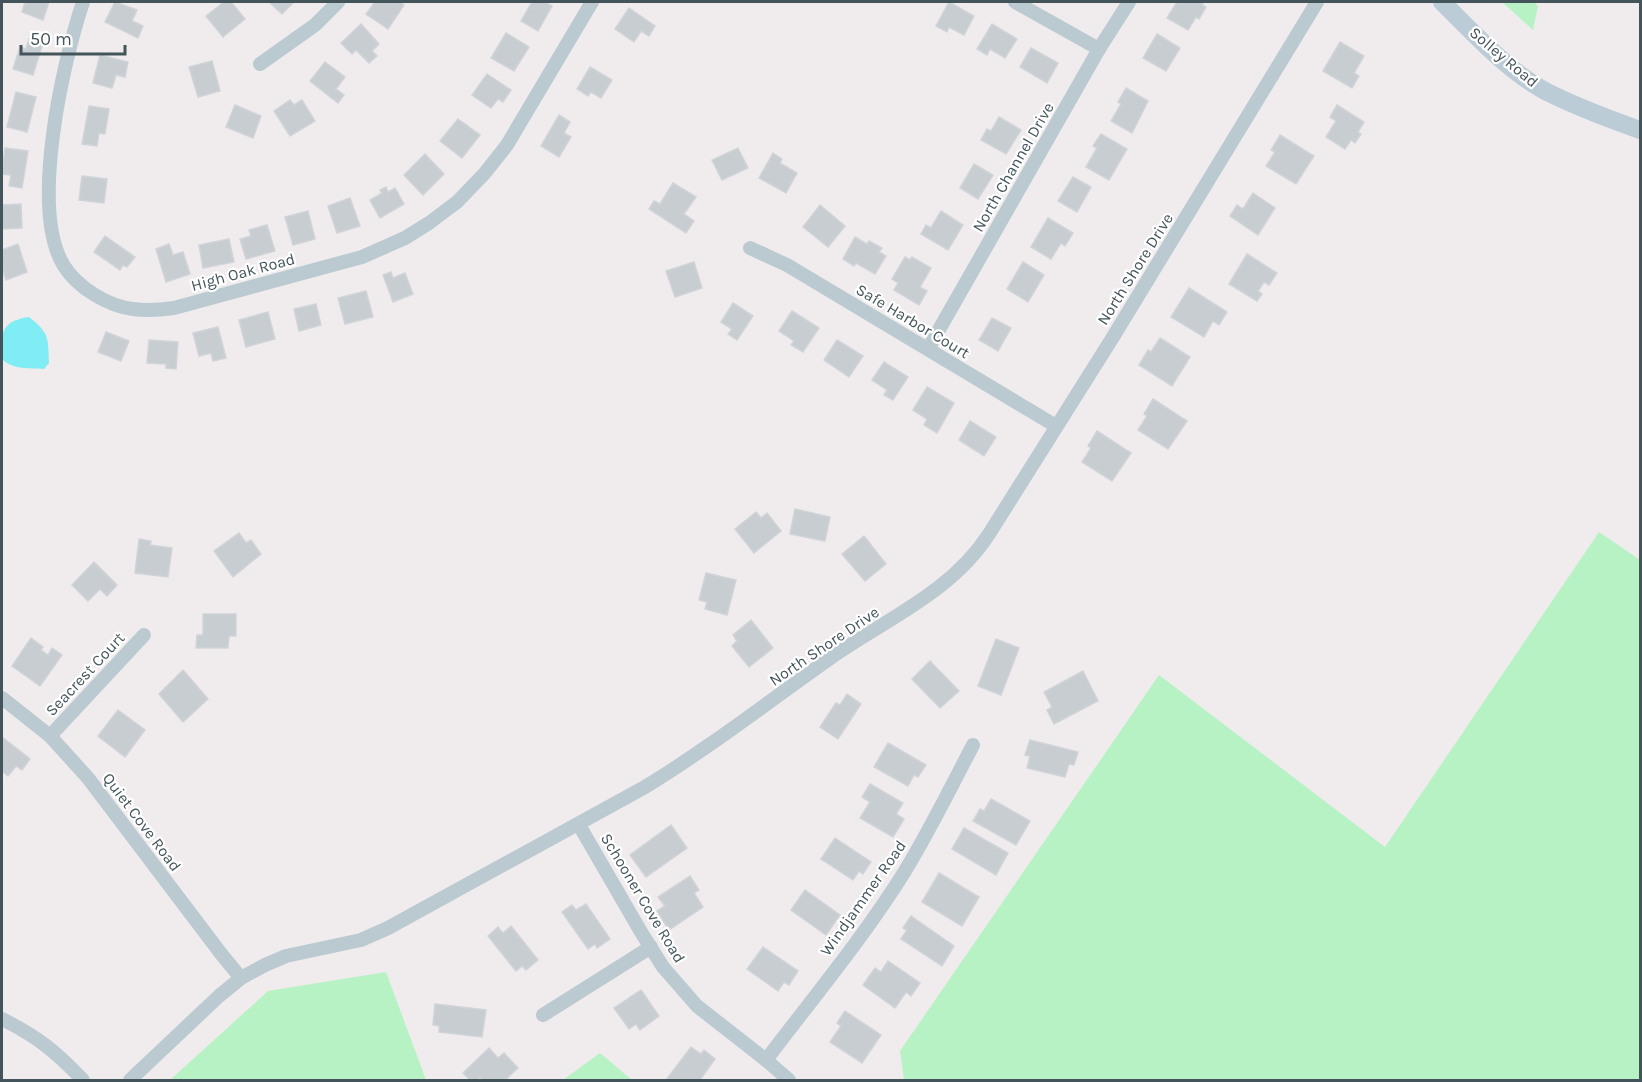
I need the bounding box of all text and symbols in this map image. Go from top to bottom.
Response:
scale bar [21,18,124,56]
street label: Solley Road [1466,23,1542,91]
text: 50 m [30,28,72,50]
street label: North Channel Drive [968,99,1058,235]
street label: North Shore Drive [1093,210,1177,328]
street label: High Oak Road [189,249,297,295]
street label: Safe Harbor Court [853,280,973,362]
street label: North Shore Drive [766,602,882,690]
street label: Seacrest Court [41,628,129,720]
street label: Quiet Cove Road [99,769,185,875]
street label: Schooner Cove Road [597,830,689,966]
street label: Windjammer Road [816,837,910,959]

